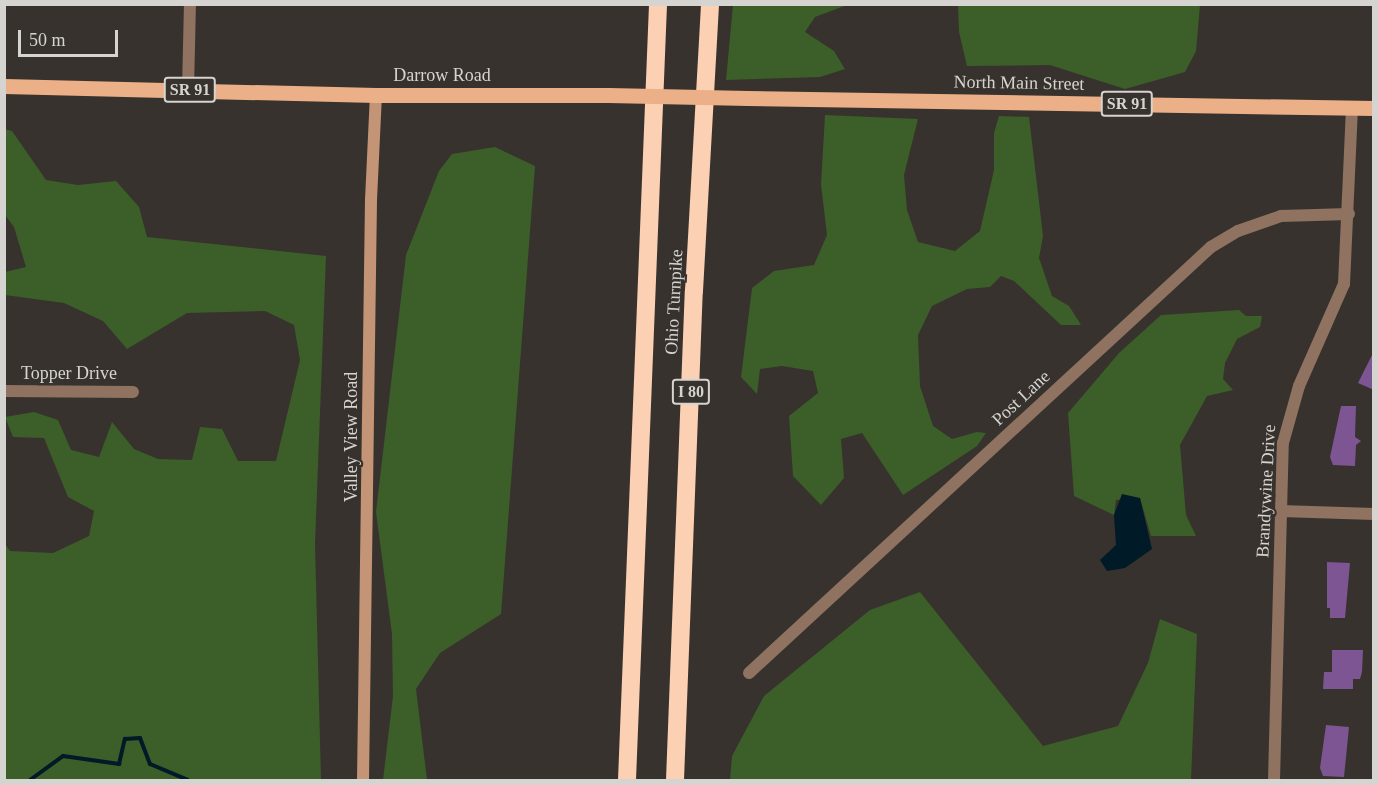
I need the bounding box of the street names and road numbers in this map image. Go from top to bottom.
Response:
street label: Darrow Road [393,64,491,86]
street label: North Main Street [953,71,1085,95]
road number: SR 91 [163,77,217,103]
road number: SR 91 [1100,91,1154,117]
street label: Ohio Turnpike [660,249,688,355]
street label: Topper Drive [21,362,117,384]
street label: Post Lane [987,366,1055,430]
street label: Valley View Road [340,372,362,502]
road number: I 80 [672,379,710,405]
street label: Brandywine Drive [1252,424,1280,558]

